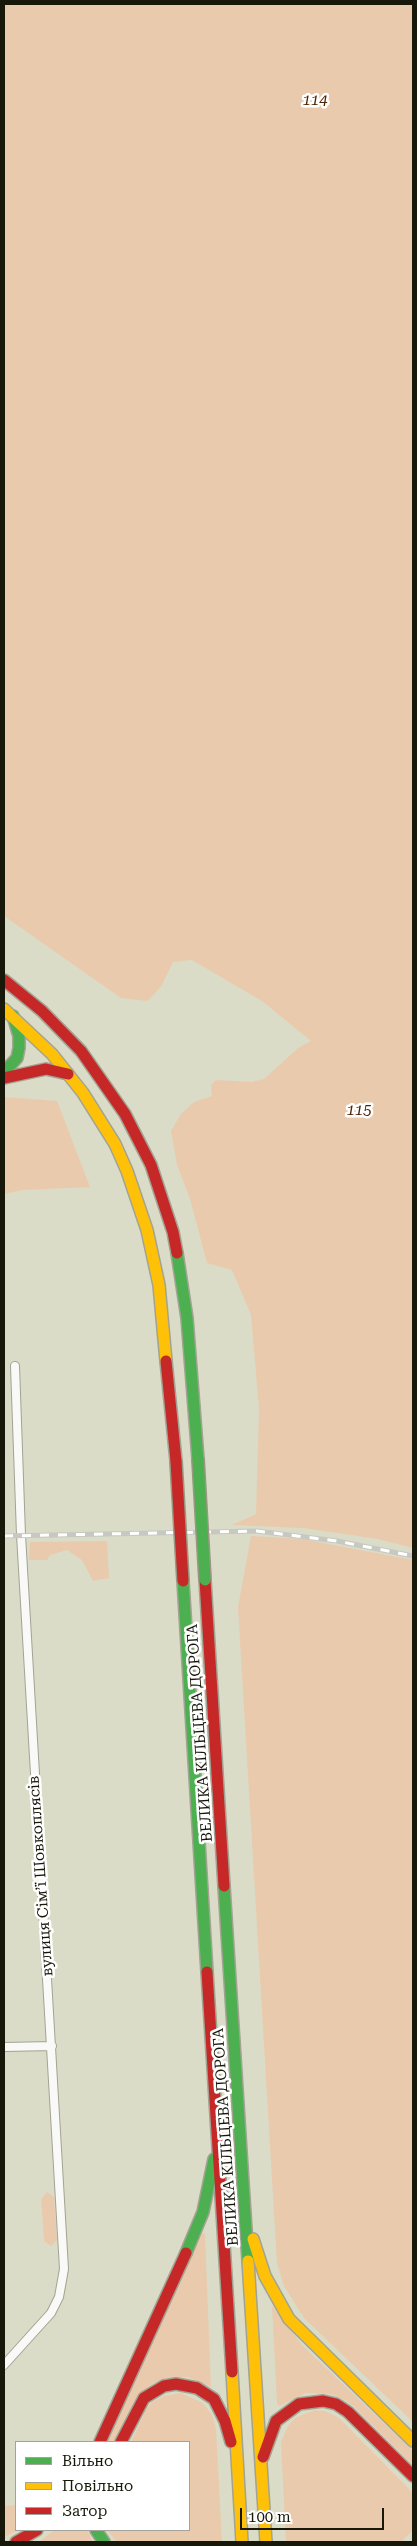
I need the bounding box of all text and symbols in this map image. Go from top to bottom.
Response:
park label: 114 [302,92,328,110]
park label: 115 [346,1102,372,1120]
street label: ВЕЛИКА КІЛЬЦЕВА ДОРОГА [183,1623,217,1843]
street label: вулиця Сімʼї Шовкоплясів [25,1775,57,1977]
street label: ВЕЛИКА КІЛЬЦЕВА ДОРОГА [209,2027,243,2247]
legend [15,2441,190,2531]
text: Вільно [62,2452,113,2470]
text: Повільно [62,2477,133,2495]
scale bar [242,2498,386,2530]
text: Затор [62,2502,107,2520]
text: 100 m [248,2508,291,2526]

